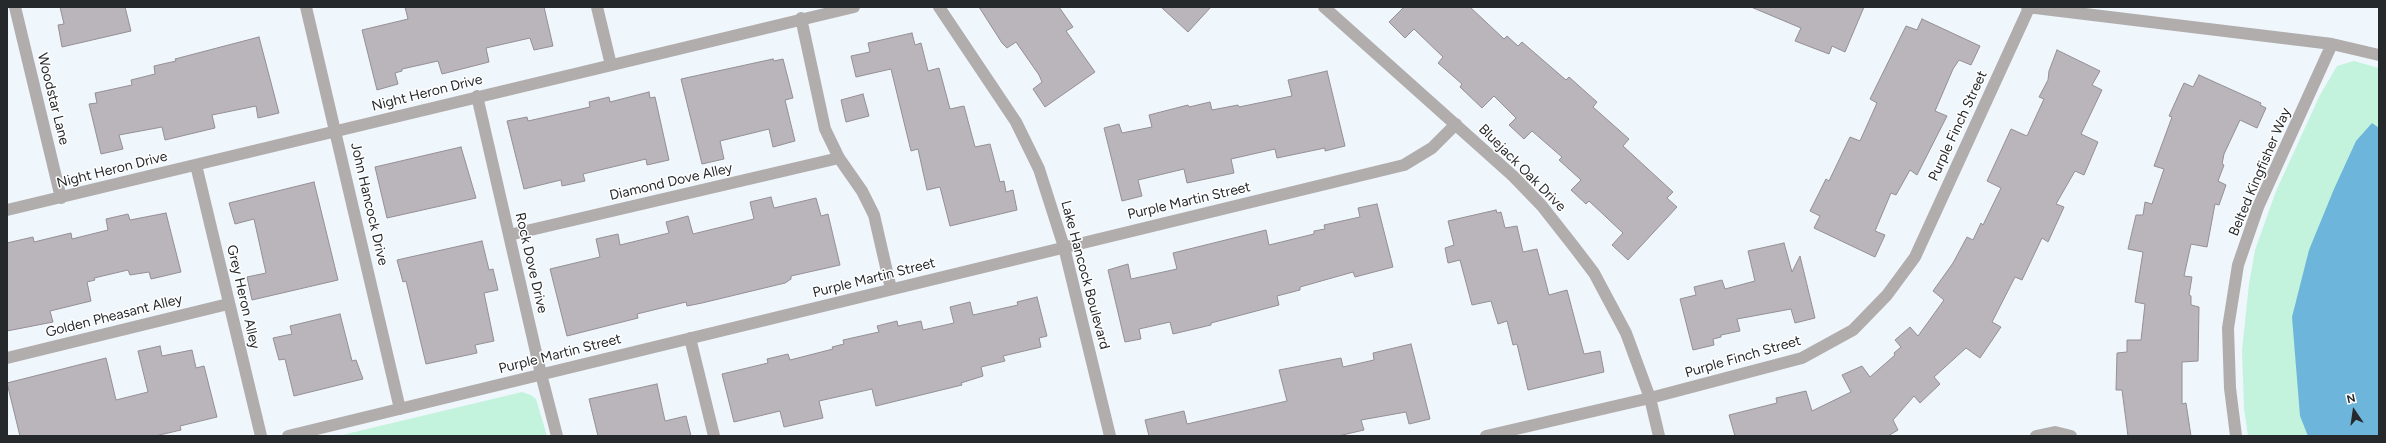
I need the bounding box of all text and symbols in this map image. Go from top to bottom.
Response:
street label: Woodstar Lane [33,51,73,147]
street label: Purple Finch Street [1925,68,1991,184]
street label: Night Heron Drive [370,71,484,115]
street label: Belted Kingfisher Way [2225,105,2295,239]
street label: Bluejack Oak Drive [1475,121,1569,215]
street label: John Hancock Drive [347,141,391,267]
street label: Night Heron Drive [55,148,169,192]
street label: Diamond Dove Alley [608,160,734,204]
street label: Purple Martin Street [1126,179,1252,223]
street label: Lake Hancock Boulevard [1057,199,1113,351]
street label: Rock Dove Drive [511,211,551,315]
street label: Grey Heron Alley [223,243,263,351]
street label: Purple Martin Street [811,255,937,301]
street label: Golden Pheasant Alley [44,291,184,341]
street label: Purple Martin Street [497,331,623,377]
street label: Purple Finch Street [1683,332,1803,382]
north arrow [2334,391,2374,431]
text: N [2346,392,2357,406]

